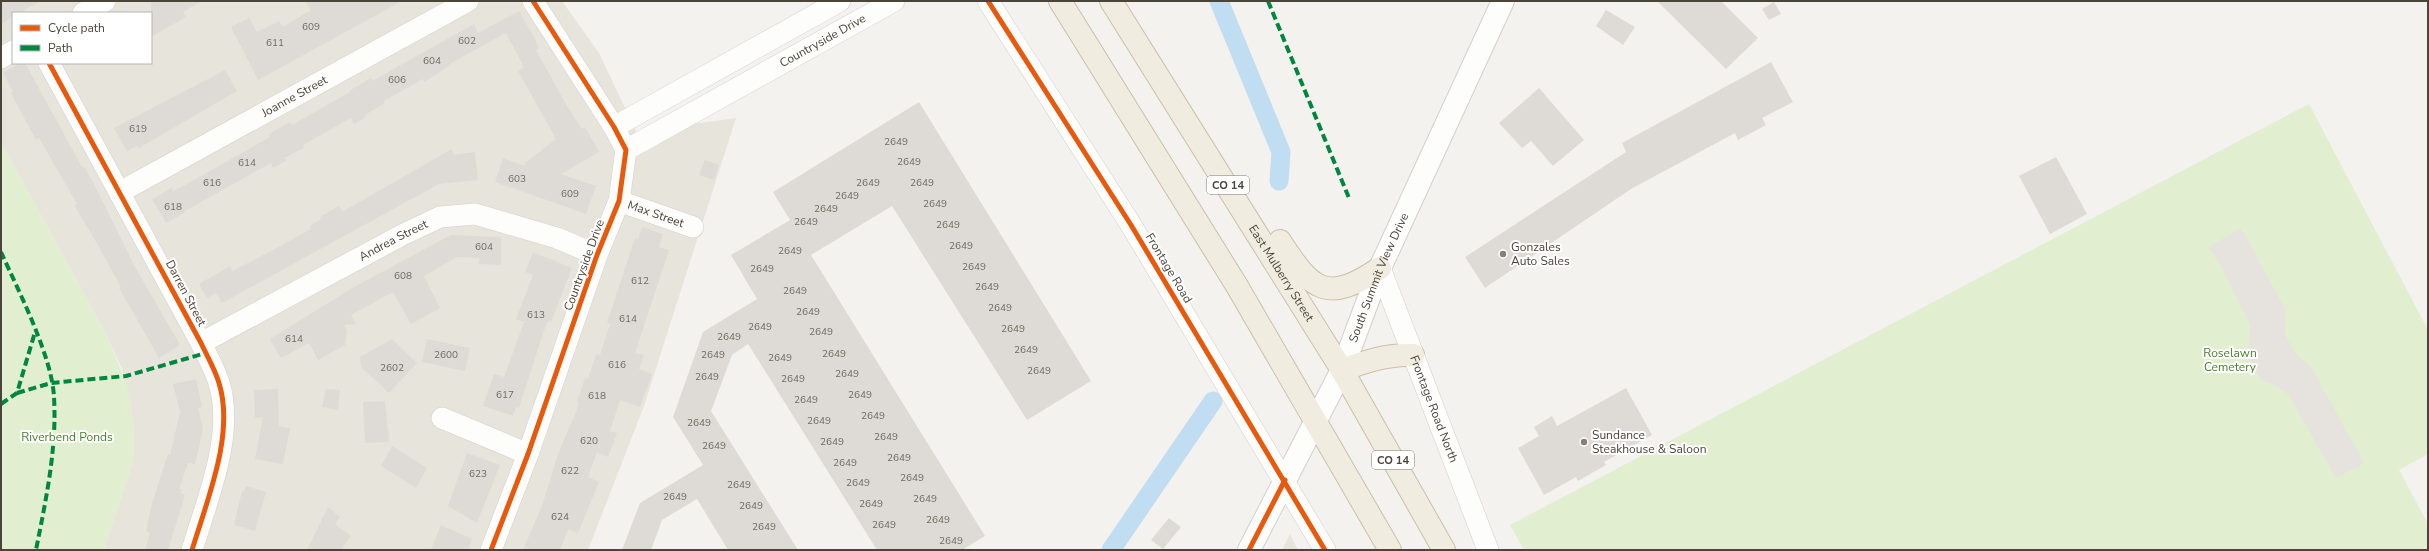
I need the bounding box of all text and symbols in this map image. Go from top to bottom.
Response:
street label: Countryside Drive [777,10,869,71]
legend [12,12,152,64]
text: Cycle path [48,20,105,36]
house number: 609 [302,20,320,34]
house number: 602 [458,34,476,48]
house number: 611 [266,36,284,50]
text: Path [48,40,73,56]
house number: 604 [423,54,441,68]
street label: Joanne Street [258,71,331,121]
house number: 606 [388,73,406,87]
house number: 619 [129,122,147,136]
house number: 2649 [884,135,908,149]
house number: 2649 [897,155,921,169]
house number: 614 [238,156,256,170]
house number: 603 [508,172,526,186]
house number: 616 [203,176,221,190]
house number: 2649 [856,176,880,190]
house number: 2649 [910,176,934,190]
road number: CO 14 [1207,176,1249,194]
house number: 609 [561,187,579,201]
house number: 2649 [835,189,859,203]
street label: Max Street [625,197,687,231]
house number: 2649 [923,197,947,211]
house number: 618 [164,200,182,214]
house number: 2649 [814,202,838,216]
street label: South Summit View Drive [1345,210,1412,345]
house number: 2649 [794,215,818,229]
street label: Andrea Street [356,216,431,265]
street label: Countryside Drive [560,217,608,313]
house number: 2649 [936,218,960,232]
street label: East Mulberry Street [1245,222,1318,325]
street label: Frontage Road [1142,230,1196,306]
house number: 2649 [949,239,973,253]
place label: Gonzales Auto Sales [1511,239,1570,269]
house number: 604 [475,240,493,254]
house number: 2649 [778,244,802,258]
marker: Gonzales Auto Sales [1498,249,1508,259]
street label: Darren Street [162,257,211,330]
house number: 2649 [962,260,986,274]
house number: 2649 [750,262,774,276]
house number: 608 [394,269,412,283]
house number: 612 [631,274,649,288]
house number: 2649 [975,280,999,294]
house number: 2649 [783,284,807,298]
house number: 2649 [988,301,1012,315]
house number: 2649 [796,305,820,319]
house number: 613 [527,308,545,322]
house number: 614 [619,312,637,326]
house number: 2649 [748,320,772,334]
house number: 2649 [1001,322,1025,336]
house number: 2649 [809,325,833,339]
house number: 2649 [717,330,741,344]
house number: 614 [285,332,303,346]
house number: 2649 [1014,343,1038,357]
park label: Roselawn Cemetery [2203,345,2257,375]
house number: 2649 [822,347,846,361]
house number: 2600 [434,348,458,362]
house number: 2649 [701,348,725,362]
house number: 2649 [768,351,792,365]
street label: Frontage Road North [1406,353,1462,465]
house number: 616 [608,358,626,372]
house number: 2602 [380,361,404,375]
house number: 2649 [1027,364,1051,378]
house number: 2649 [835,367,859,381]
house number: 2649 [695,370,719,384]
house number: 2649 [781,372,805,386]
house number: 617 [496,388,514,402]
house number: 2649 [848,388,872,402]
house number: 618 [588,389,606,403]
house number: 2649 [794,393,818,407]
house number: 2649 [861,409,885,423]
house number: 2649 [807,414,831,428]
house number: 2649 [687,416,711,430]
place label: Sundance Steakhouse & Saloon [1592,427,1707,457]
park label: Riverbend Ponds [21,429,113,445]
house number: 2649 [874,430,898,444]
house number: 620 [580,434,598,448]
house number: 2649 [820,435,844,449]
marker: Sundance Steakhouse & Saloon [1579,437,1589,447]
house number: 2649 [702,439,726,453]
house number: 2649 [887,451,911,465]
road number: CO 14 [1372,451,1414,469]
house number: 2649 [833,456,857,470]
house number: 622 [561,464,579,478]
house number: 623 [469,467,487,481]
house number: 2649 [900,471,924,485]
house number: 2649 [846,476,870,490]
house number: 2649 [727,478,751,492]
house number: 2649 [663,490,687,504]
house number: 2649 [913,492,937,506]
house number: 2649 [859,497,883,511]
house number: 2649 [739,499,763,513]
house number: 624 [551,510,569,524]
house number: 2649 [926,513,950,527]
house number: 2649 [872,518,896,532]
house number: 2649 [752,520,776,534]
house number: 2649 [939,534,963,548]

